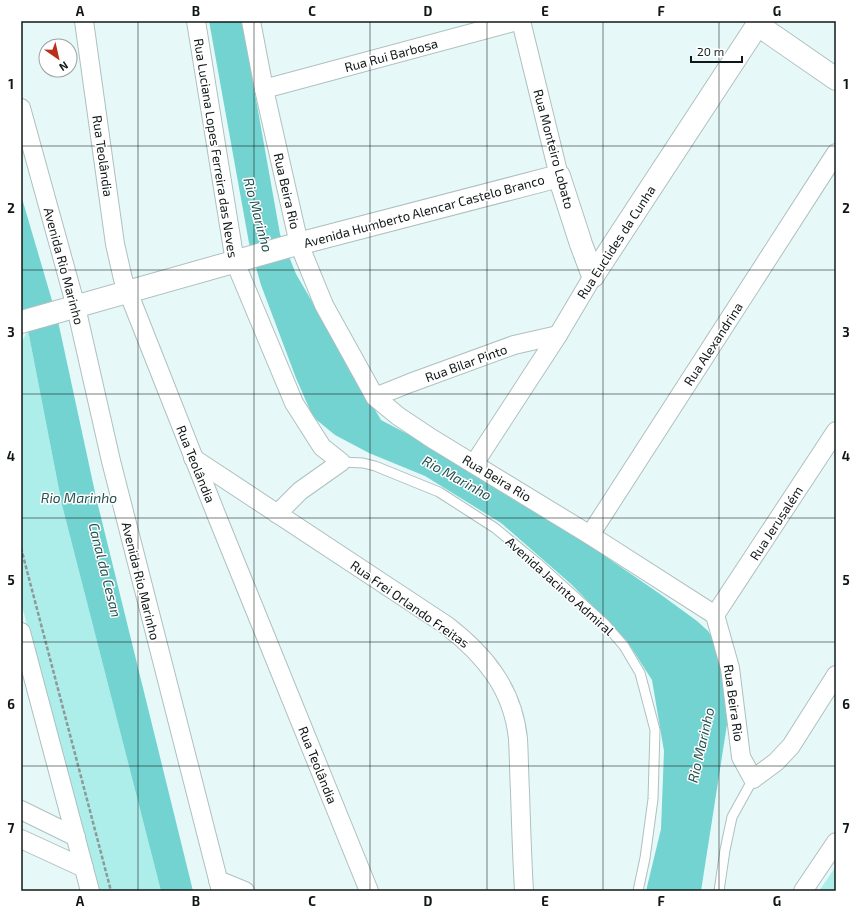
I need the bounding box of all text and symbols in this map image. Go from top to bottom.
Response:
text: A [76,3,85,19]
text: B [192,3,200,19]
text: C [308,3,316,19]
text: D [424,3,433,19]
text: E [541,3,549,19]
text: F [657,3,665,19]
text: G [773,3,781,19]
street label: Rua Rui Barbosa [343,35,439,75]
street label: Rua Luciana Lopes Ferreira das Neves [191,37,241,259]
north arrow [38,38,78,78]
scale bar [691,38,742,64]
text: 20 m [697,44,724,58]
text: N [57,59,71,74]
text: 1 [8,76,14,92]
text: 1 [843,76,849,92]
street label: Rua Monteiro Lobato [530,87,578,211]
street label: Rua Teolândia [89,114,117,198]
street label: Rua Beira Rio [270,151,304,231]
street label: Avenida Humberto Alencar Castelo Branco [302,171,546,251]
water label: Rio Marinho [240,176,277,254]
street label: Rua Euclides da Cunha [573,182,659,302]
text: 2 [7,200,15,216]
text: 2 [842,200,850,216]
street label: Avenida Rio Marinho [41,206,87,326]
street label: Rua Alexandrina [680,299,746,389]
text: 3 [7,324,15,340]
text: 3 [842,324,850,340]
street label: Rua Bilar Pinto [423,341,509,385]
street label: Rua Teolândia [173,423,219,505]
text: 4 [7,448,15,464]
text: 4 [842,448,850,464]
street label: Rua Beira Rio [460,451,534,505]
water label: Rio Marinho [420,452,495,504]
street label: Rua Jerusalém [746,483,806,563]
water label: Rio Marinho [41,489,117,506]
street label: Avenida Rio Marinho [119,520,163,642]
water label: Canal da Cesan [86,521,125,619]
street label: Avenida Jacinto Admiral [503,533,617,639]
street label: Rua Frei Orlando Freitas [348,557,472,651]
text: 5 [7,572,15,588]
text: 5 [842,572,850,588]
street label: Rua Beira Rio [721,663,747,743]
text: 6 [7,696,15,712]
text: 6 [842,696,850,712]
water label: Rio Marinho [684,706,717,784]
street label: Rua Teolândia [295,724,341,806]
text: 7 [8,820,15,836]
text: 7 [843,820,850,836]
text: A [76,893,85,909]
text: B [192,893,200,909]
text: C [308,893,316,909]
text: D [424,893,433,909]
text: E [541,893,549,909]
text: F [657,893,665,909]
text: G [773,893,781,909]

